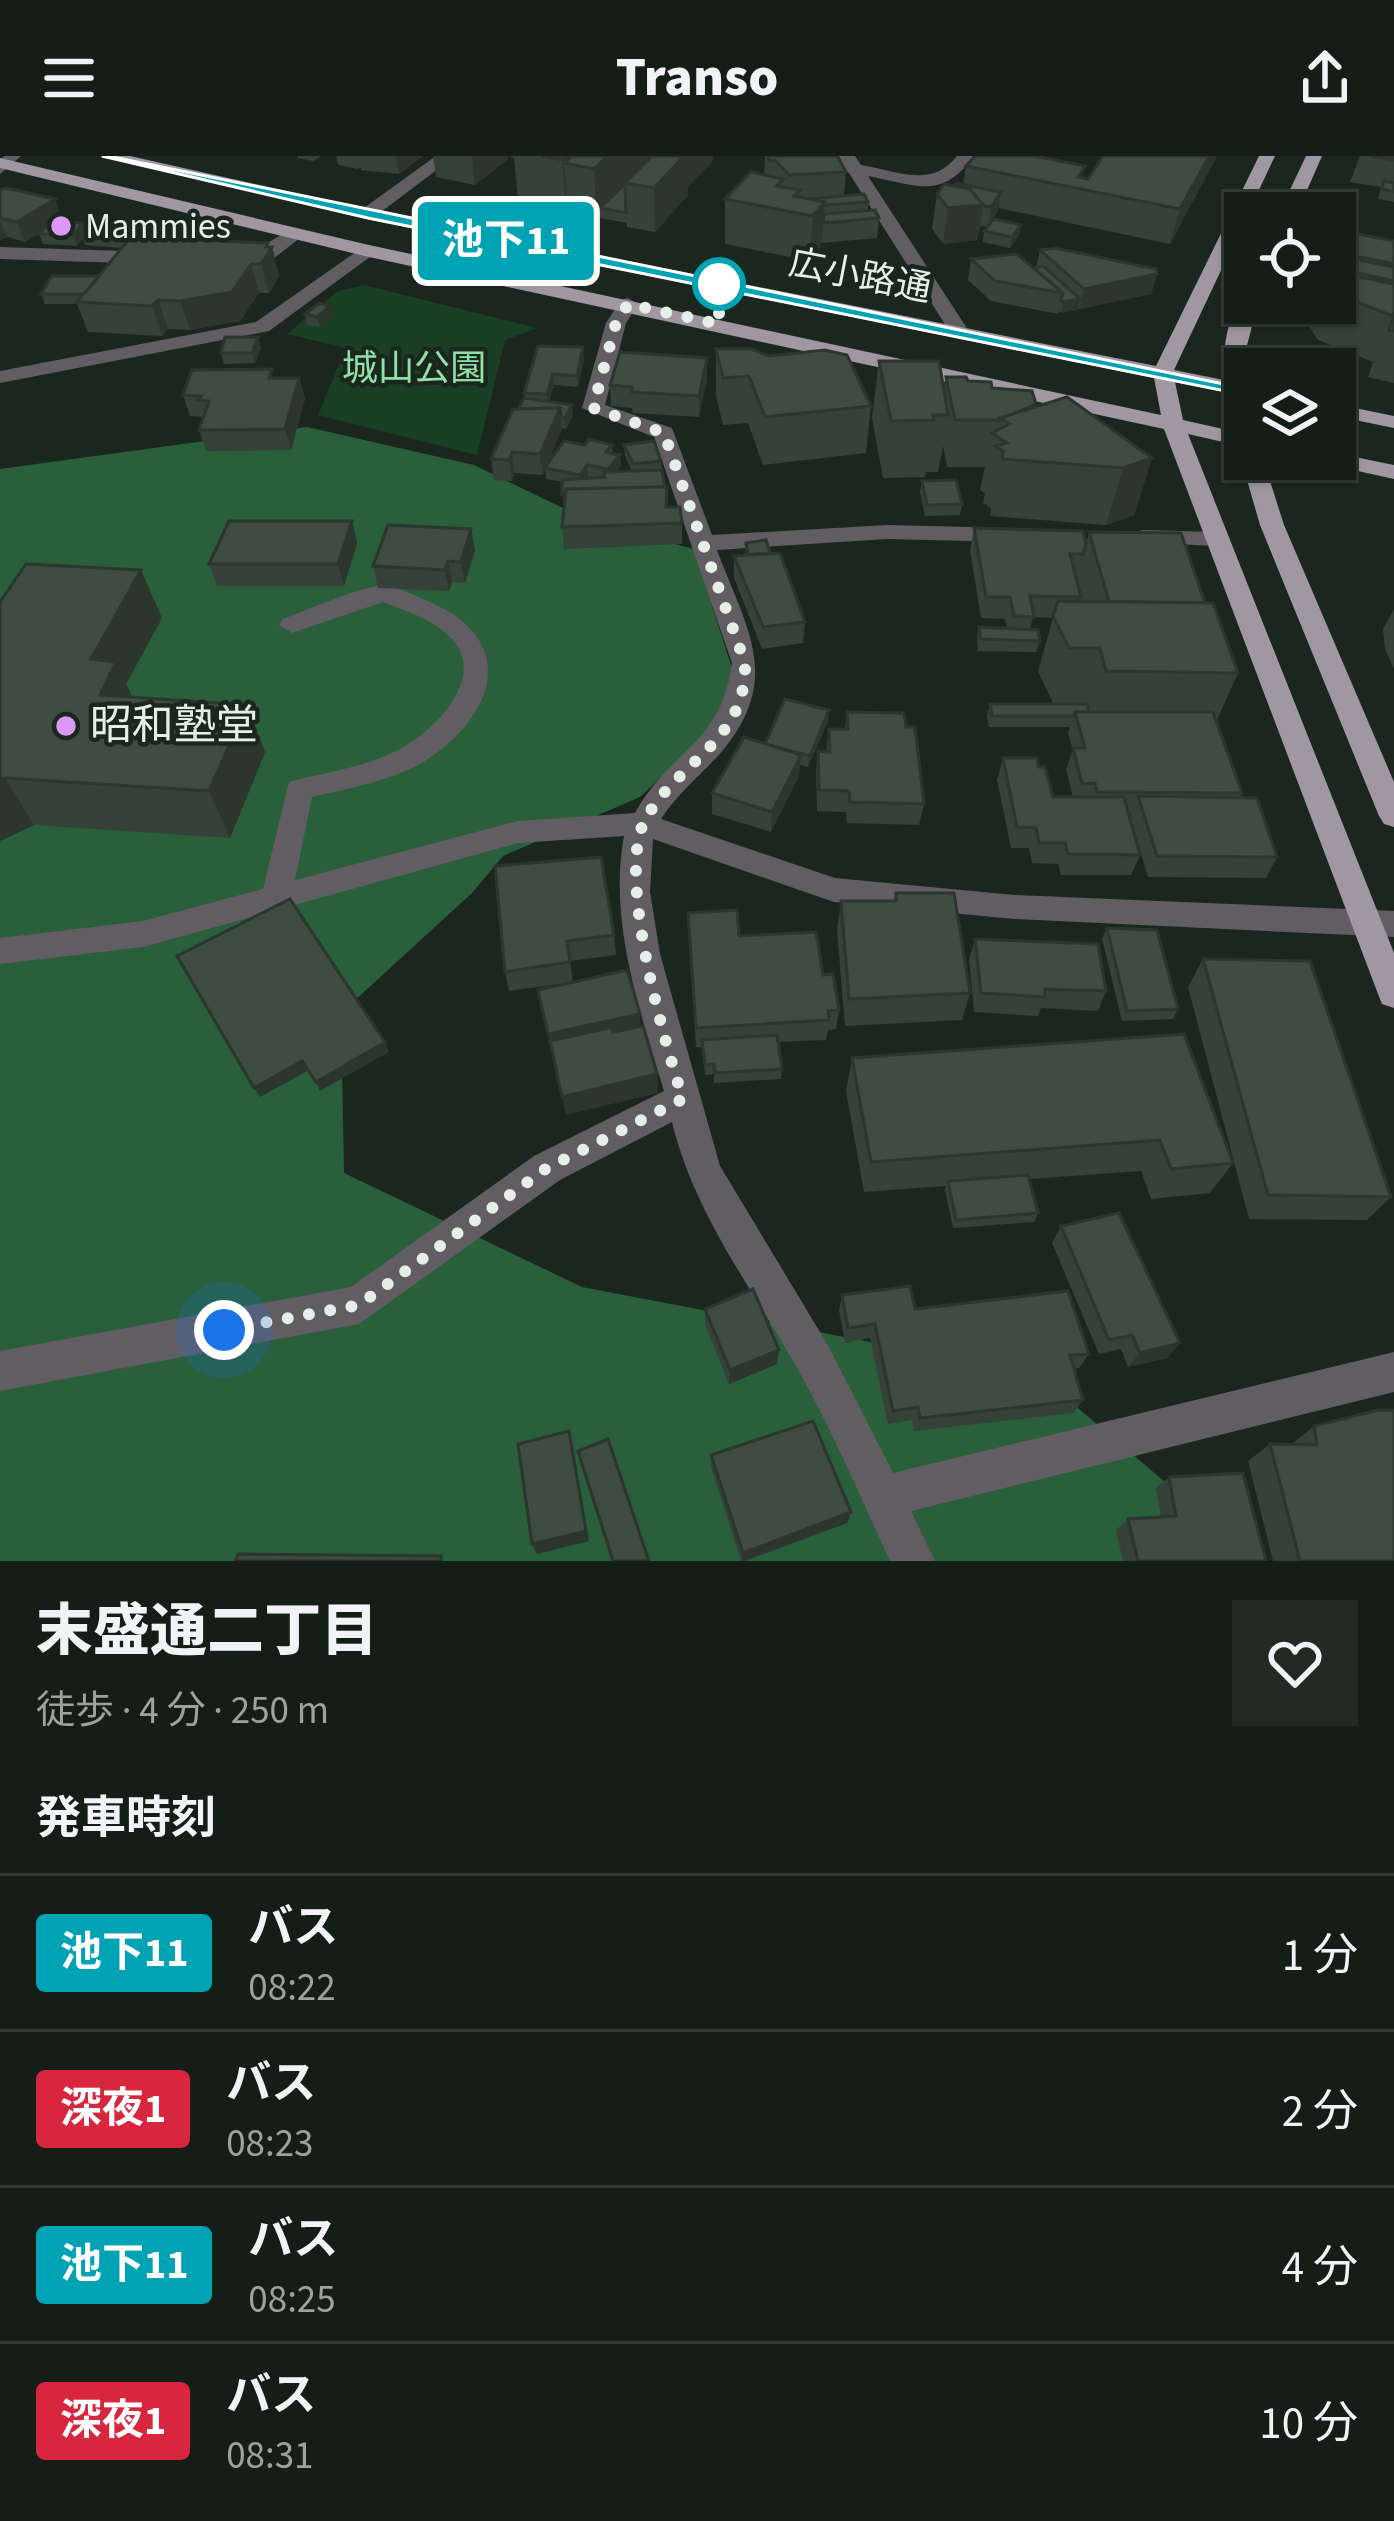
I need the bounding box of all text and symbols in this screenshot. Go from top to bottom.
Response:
text: Transo [616,40,778,117]
icon: menu [36,45,102,111]
icon: share [1292,45,1358,111]
map controls [1224,192,1356,480]
button: locate [1224,192,1356,324]
place label: Mammies [85,201,231,252]
line badge: 池下11 [422,202,590,280]
text: 池下11 [442,211,570,271]
marker: Mammies [48,213,74,239]
street label: 広小路通 [784,237,936,315]
unlabelled marker [694,259,744,309]
park label: 城山公園 [342,343,486,394]
button: layers [1224,348,1356,480]
place label: 昭和塾堂 [90,696,258,756]
marker: 昭和塾堂 [53,713,79,739]
your location [194,1300,254,1360]
text: 末盛通二丁目 [36,1592,378,1673]
button: heart [1232,1600,1358,1726]
text: 徒歩 · 4 分 · 250 m [36,1683,329,1739]
text: 発車時刻 [36,1787,216,1851]
text: バス [248,1896,338,1960]
text: 池下11 [60,1923,188,1983]
text: 1 分 [1282,1924,1358,1988]
text: 08:22 [248,1960,336,2016]
text: バス [226,2052,316,2116]
text: 深夜1 [60,2079,166,2139]
text: 2 分 [1282,2080,1358,2144]
text: 08:23 [226,2116,313,2172]
text: バス [248,2208,338,2272]
text: 池下11 [60,2235,188,2295]
text: 4 分 [1282,2236,1358,2300]
text: 08:25 [248,2272,336,2328]
text: バス [226,2364,316,2428]
text: 深夜1 [60,2391,166,2451]
text: 10 分 [1259,2392,1358,2456]
text: 08:31 [226,2428,313,2484]

